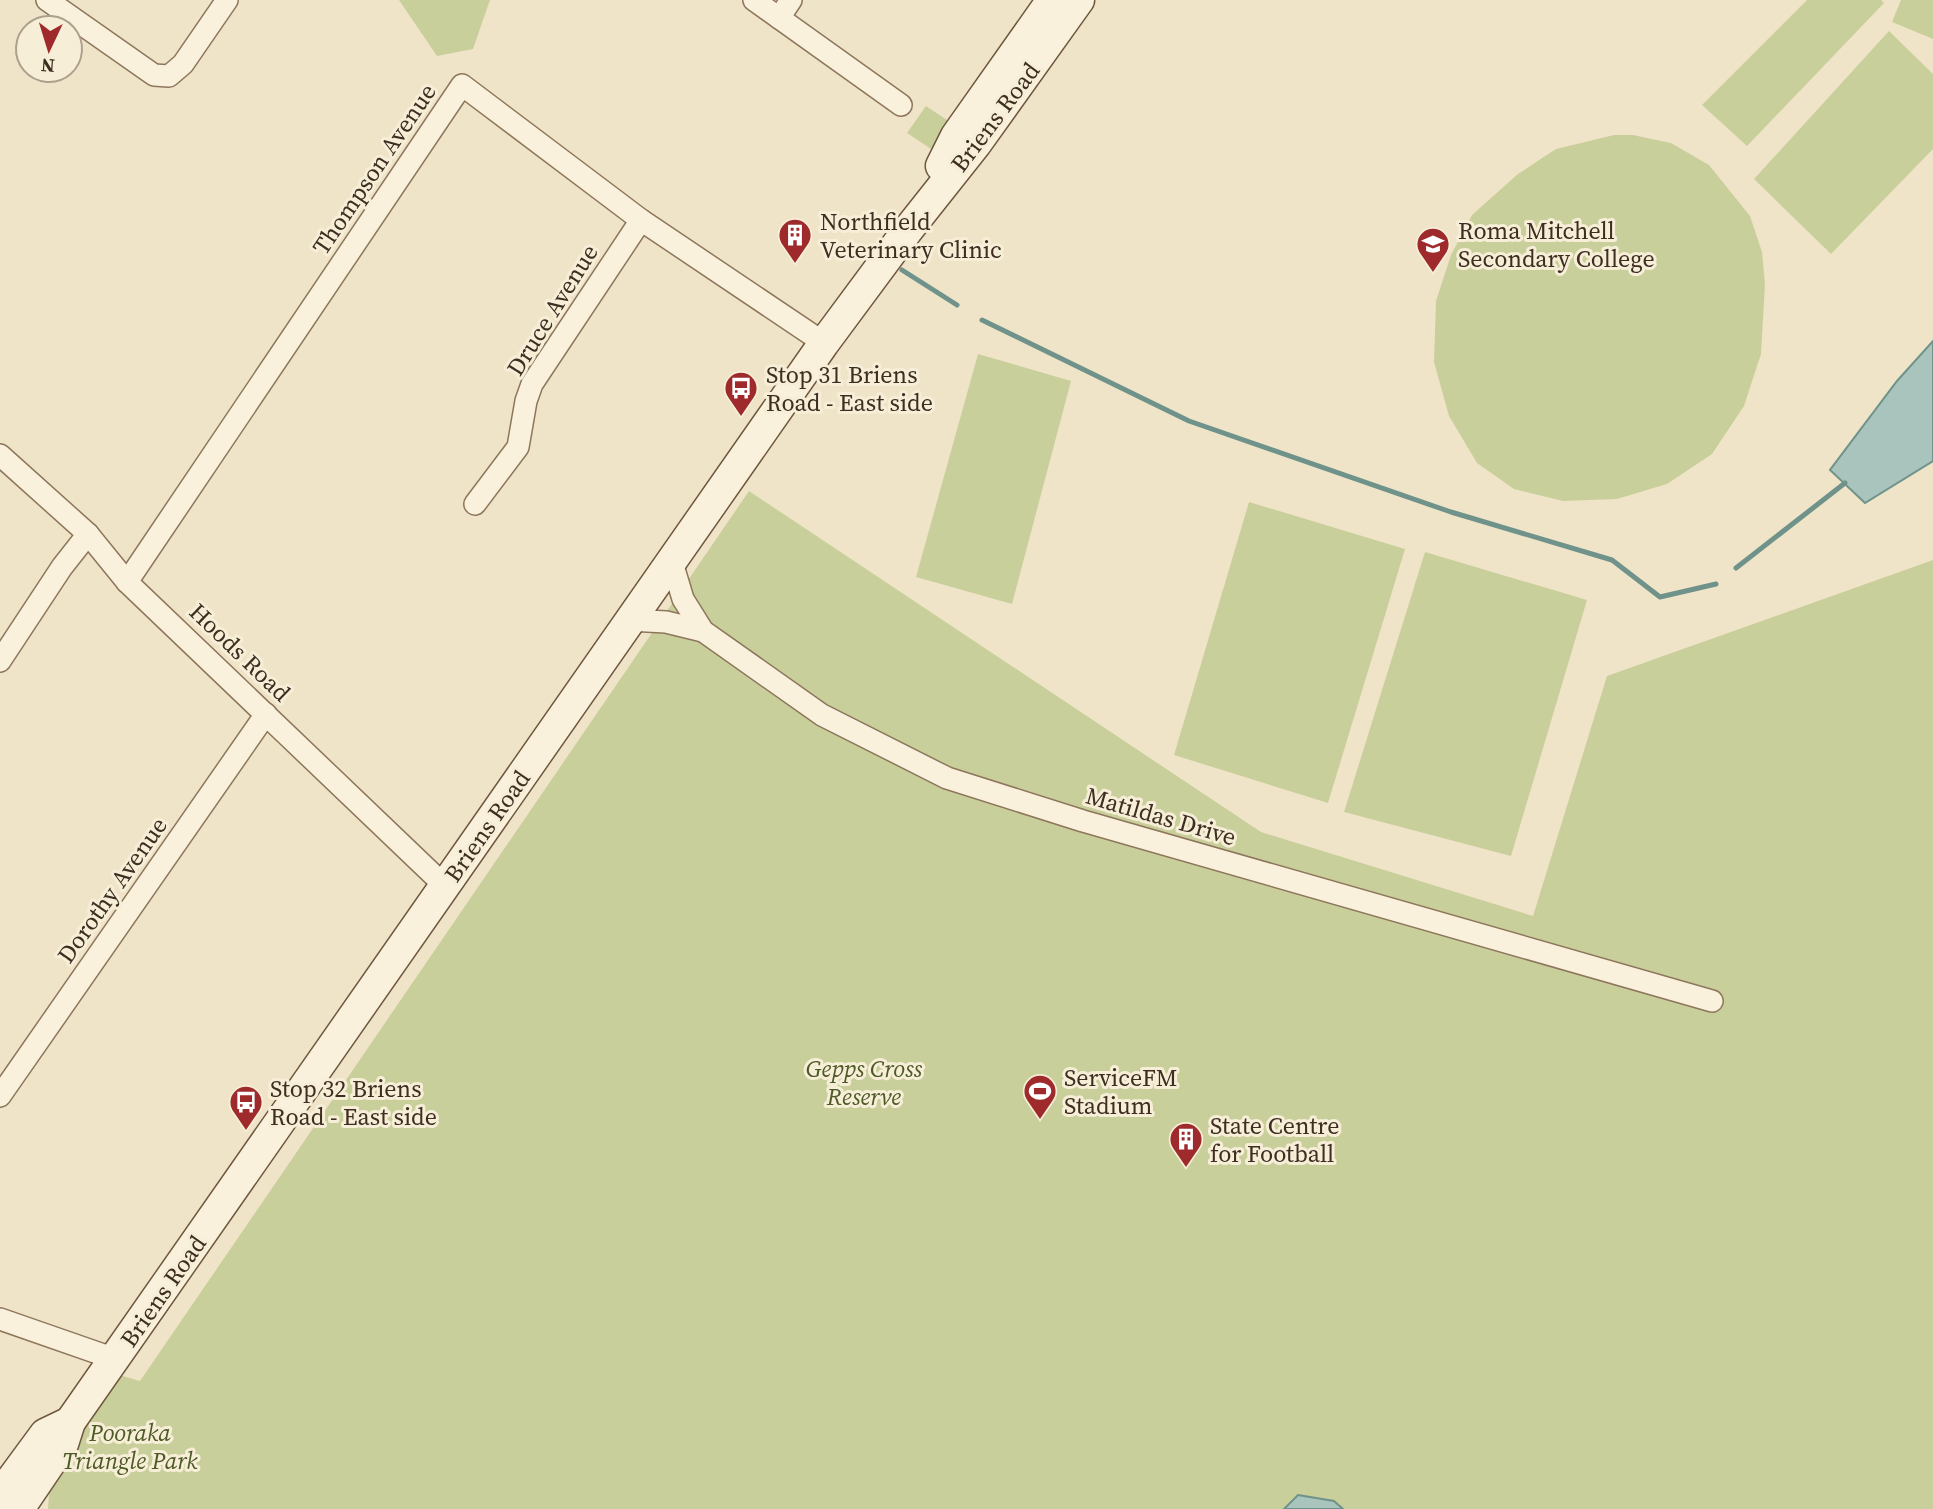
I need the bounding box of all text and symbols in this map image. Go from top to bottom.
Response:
north arrow [14,14,84,84]
text: N [40,52,56,79]
street label: Briens Road [943,55,1047,179]
street label: Thompson Avenue [304,77,444,261]
place label: Northfield Veterinary Clinic [820,205,1002,266]
place label: Roma Mitchell Secondary College [1458,214,1655,275]
building icon: Northfield Veterinary Clinic [776,216,814,265]
school or university icon: Roma Mitchell Secondary College [1414,225,1452,274]
street label: Druce Avenue [498,238,606,382]
place label: Stop 31 Briens Road - East side [766,358,933,419]
bus stop icon: Stop 31 Briens Road - East side [722,369,760,418]
street label: Hoods Road [182,595,298,709]
street label: Briens Road [436,763,538,889]
street label: Matildas Drive [1082,779,1240,853]
street label: Dorothy Avenue [49,810,175,970]
park label: Gepps Cross Reserve [806,1052,923,1113]
place label: ServiceFM Stadium [1064,1061,1177,1122]
place label: Stop 32 Briens Road - East side [270,1072,437,1133]
sports icon: ServiceFM Stadium [1021,1072,1059,1121]
bus stop icon: Stop 32 Briens Road - East side [227,1083,265,1132]
place label: State Centre for Football [1210,1109,1339,1170]
building icon: State Centre for Football [1167,1120,1205,1169]
street label: Briens Road [112,1228,214,1354]
park label: Pooraka Triangle Park [62,1416,198,1477]

